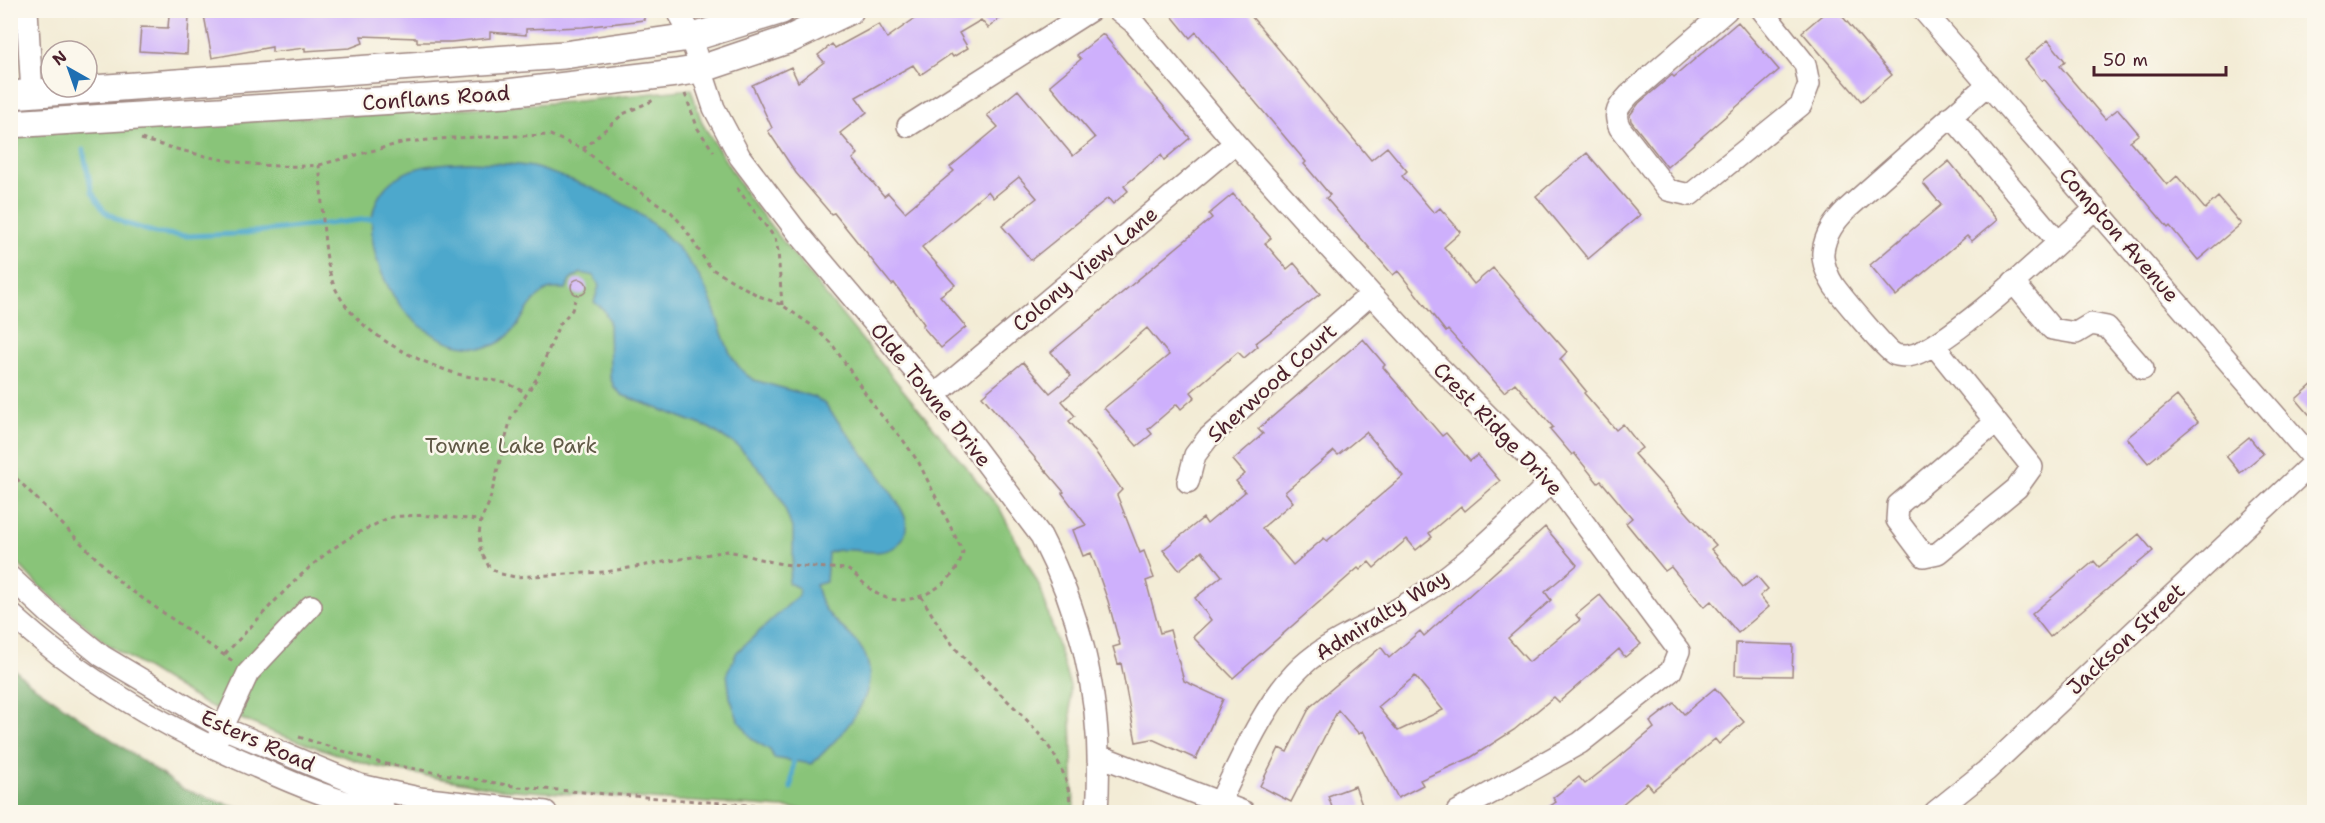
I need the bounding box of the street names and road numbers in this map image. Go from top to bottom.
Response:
street label: Conflans Road [361,79,511,117]
street label: Compton Avenue [2053,162,2185,308]
street label: Colony View Lane [1007,200,1163,338]
street label: Olde Towne Drive [864,317,998,473]
street label: Sherwood Court [1201,317,1343,449]
street label: Crest Ridge Drive [1427,356,1569,502]
street label: Admiralty Way [1310,563,1454,667]
street label: Jackson Street [2061,577,2191,701]
street label: Esters Road [197,703,319,779]

